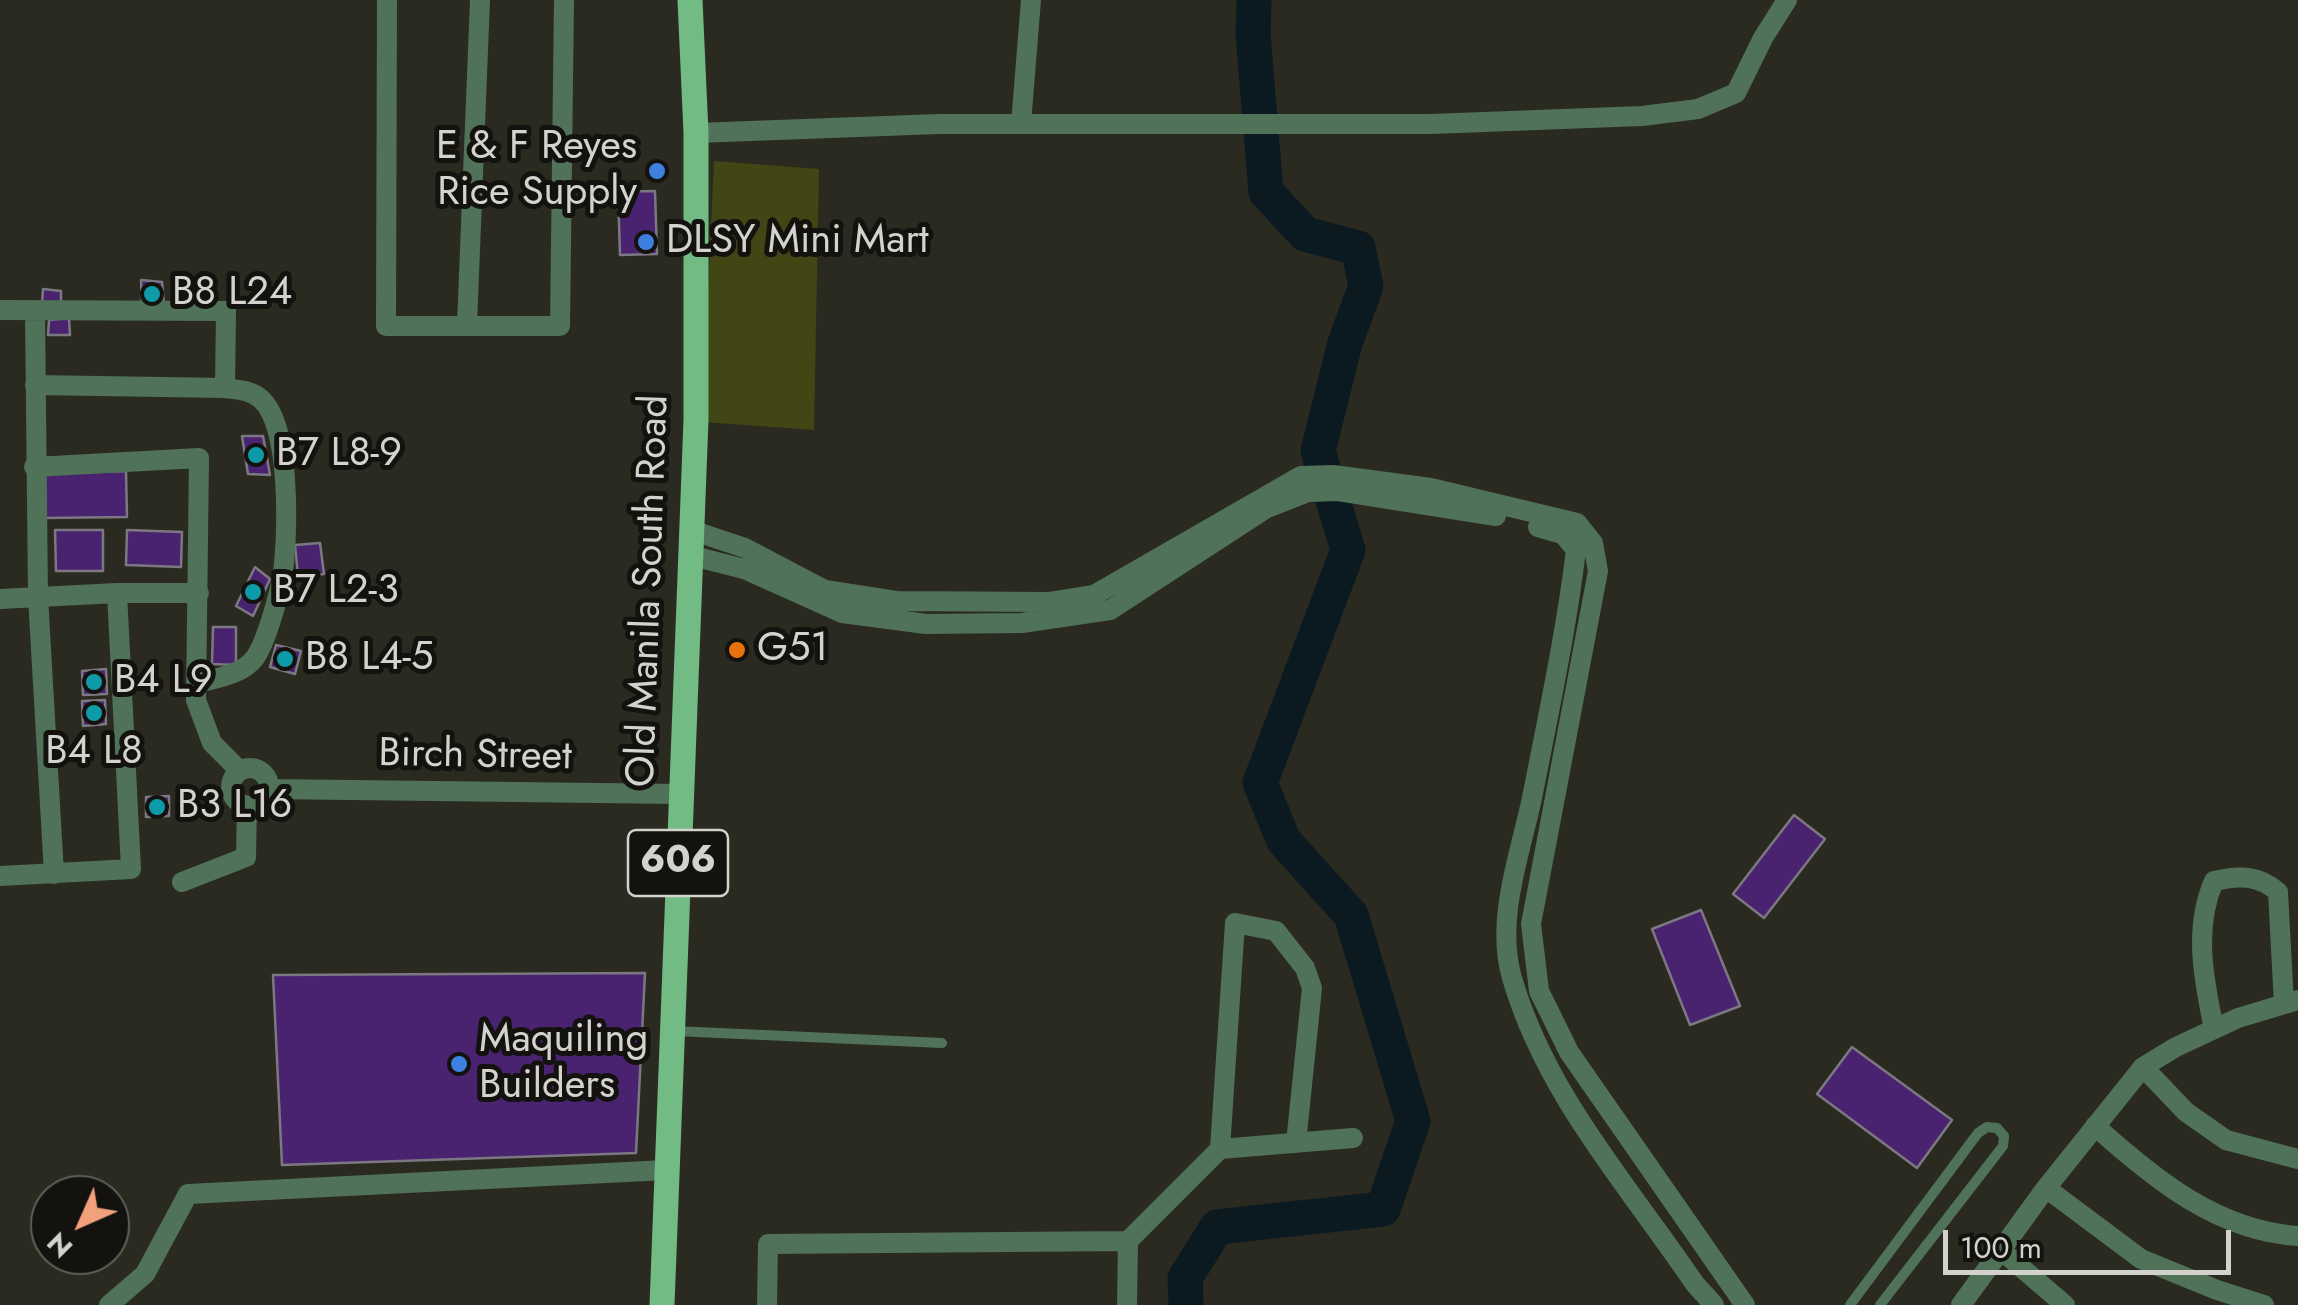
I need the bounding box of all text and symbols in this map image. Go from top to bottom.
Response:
place label: E & F Reyes Rice Supply [436,124,637,218]
marker: E & F Reyes Rice Supply [646,160,668,182]
place label: DLSY Mini Mart [666,218,929,266]
marker: DLSY Mini Mart [635,231,657,253]
place label: B8 L24 [172,270,292,318]
marker: B8 L24 [141,283,163,305]
street label: Old Manila South Road [619,394,681,788]
place label: B7 L8-9 [276,431,402,479]
marker: B7 L8-9 [245,444,267,466]
place label: B7 L2-3 [273,568,399,616]
marker: B7 L2-3 [242,581,264,603]
place label: G51 [757,626,829,674]
place label: B8 L4-5 [305,635,433,683]
marker: G51 [726,639,748,661]
marker: B8 L4-5 [274,648,296,670]
place label: B4 L9 [114,658,213,706]
marker: B4 L9 [83,671,105,693]
marker: B4 L8 [83,702,105,724]
place label: B4 L8 [45,729,143,777]
street label: Birch Street [378,731,572,783]
place label: B3 L16 [177,783,292,831]
marker: B3 L16 [146,796,168,818]
road number: 606 [628,830,728,896]
place label: Maquiling Builders [479,1017,648,1111]
marker: Maquiling Builders [448,1053,470,1075]
north arrow [30,1175,130,1275]
scale bar [1948,1210,2236,1272]
text: N [37,1223,82,1268]
text: 100 m [1960,1226,2042,1269]

